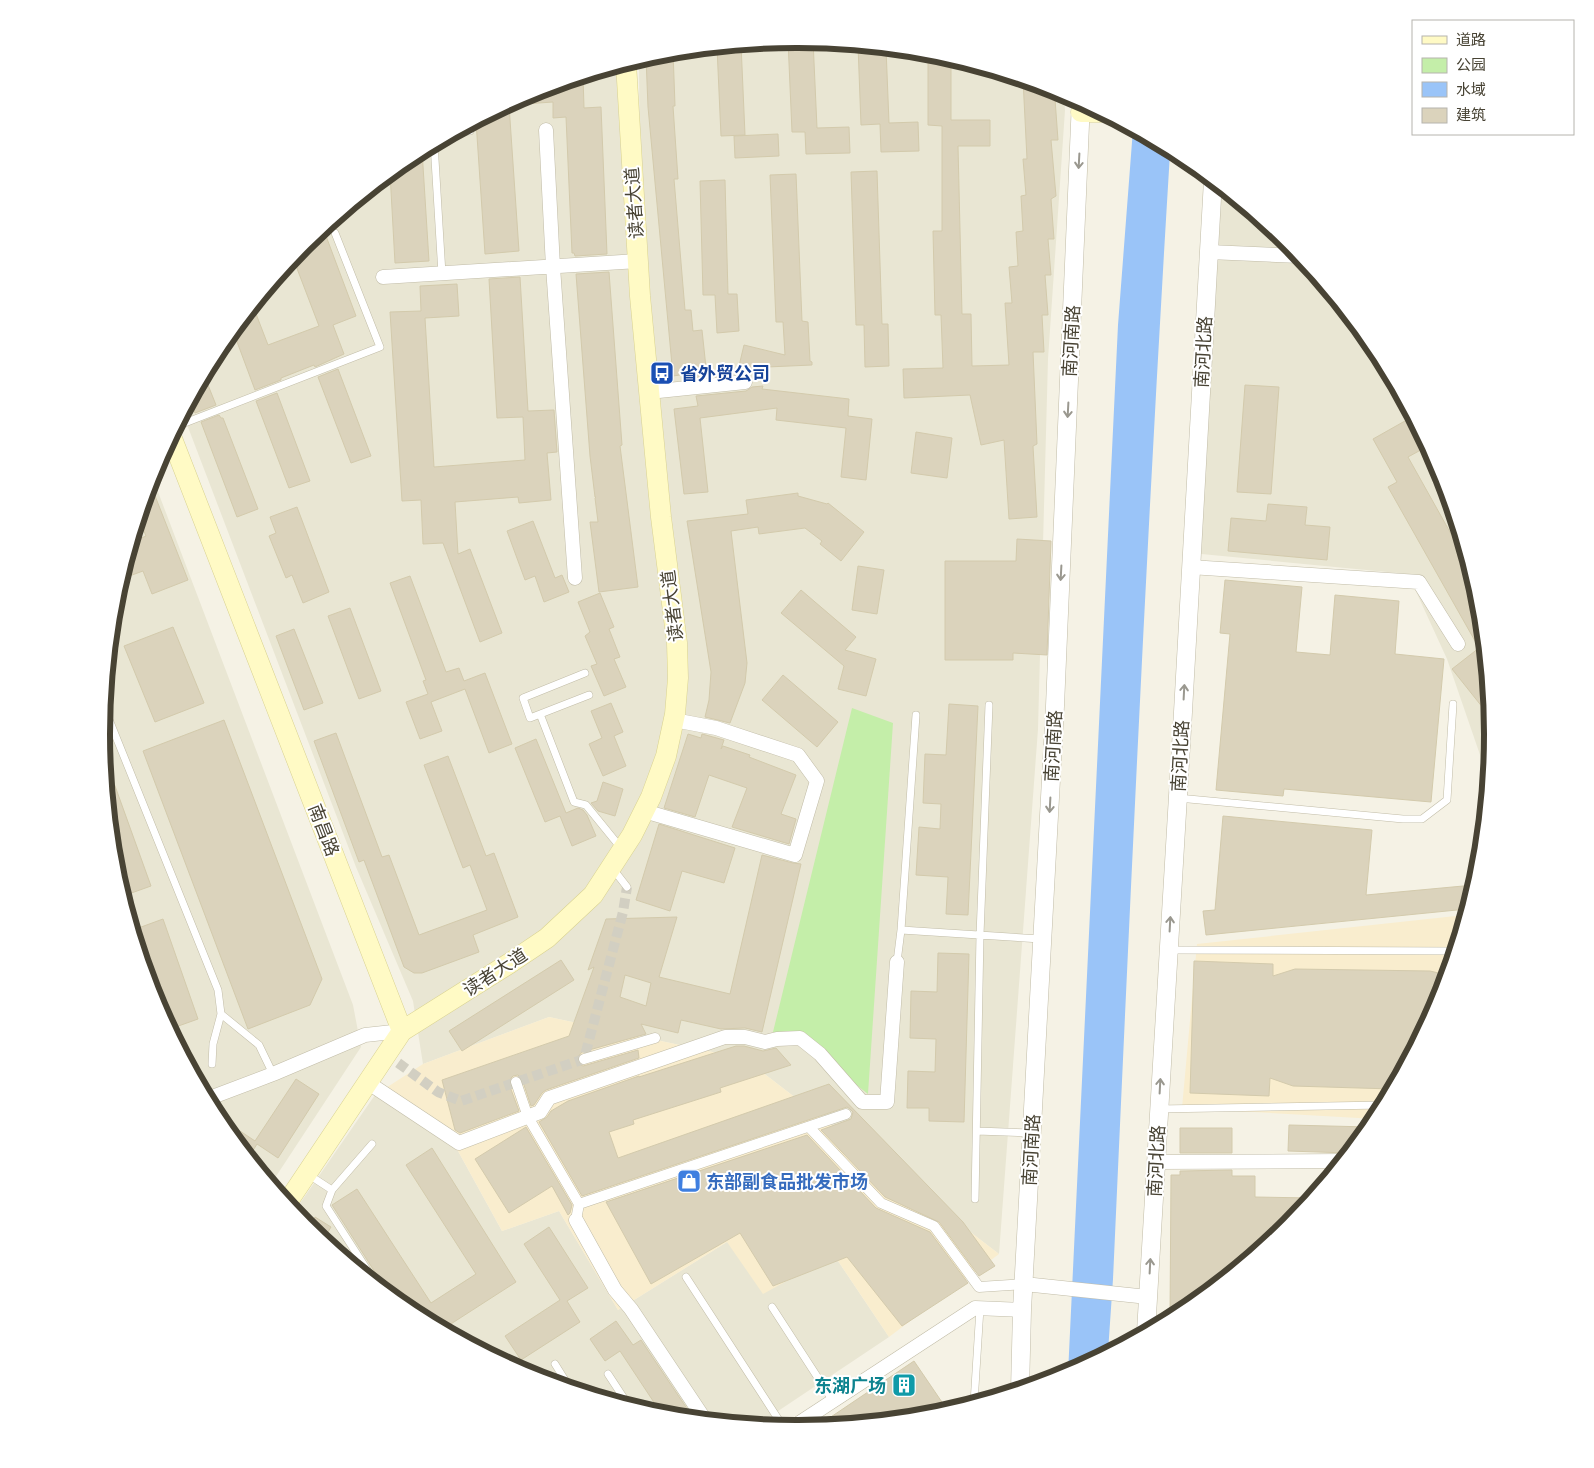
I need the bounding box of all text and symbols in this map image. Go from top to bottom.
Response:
legend [1412,20,1574,135]
text: 道路 [1456,30,1486,49]
text: 公园 [1456,55,1486,74]
text: 水域 [1456,80,1486,99]
text: 建筑 [1456,105,1486,124]
one-way arrow [1074,152,1084,168]
street label: 读者大道 [620,166,648,240]
street label: 南河南路 [1058,304,1084,378]
street label: 南河北路 [1190,315,1216,389]
bus stop icon: 省外贸公司 [649,360,675,386]
place label: 省外贸公司 [680,362,770,385]
one-way arrow [1063,402,1073,418]
one-way arrow [1056,564,1066,581]
street label: 读者大道 [656,569,688,643]
one-way arrow [1180,684,1189,700]
street label: 南河南路 [1040,709,1066,783]
street label: 南河北路 [1167,719,1193,793]
one-way arrow [1045,797,1054,813]
street label: 南昌路 [304,801,344,859]
one-way arrow [1166,916,1175,932]
street label: 读者大道 [459,943,531,1001]
one-way arrow [1156,1079,1165,1095]
street label: 南河南路 [1018,1113,1044,1187]
street label: 南河北路 [1143,1124,1169,1198]
shop icon: 东部副食品批发市场 [676,1168,702,1194]
place label: 东部副食品批发市场 [706,1170,868,1193]
one-way arrow [1145,1258,1154,1274]
building icon: 东湖广场 [891,1372,917,1398]
place label: 东湖广场 [814,1374,886,1397]

